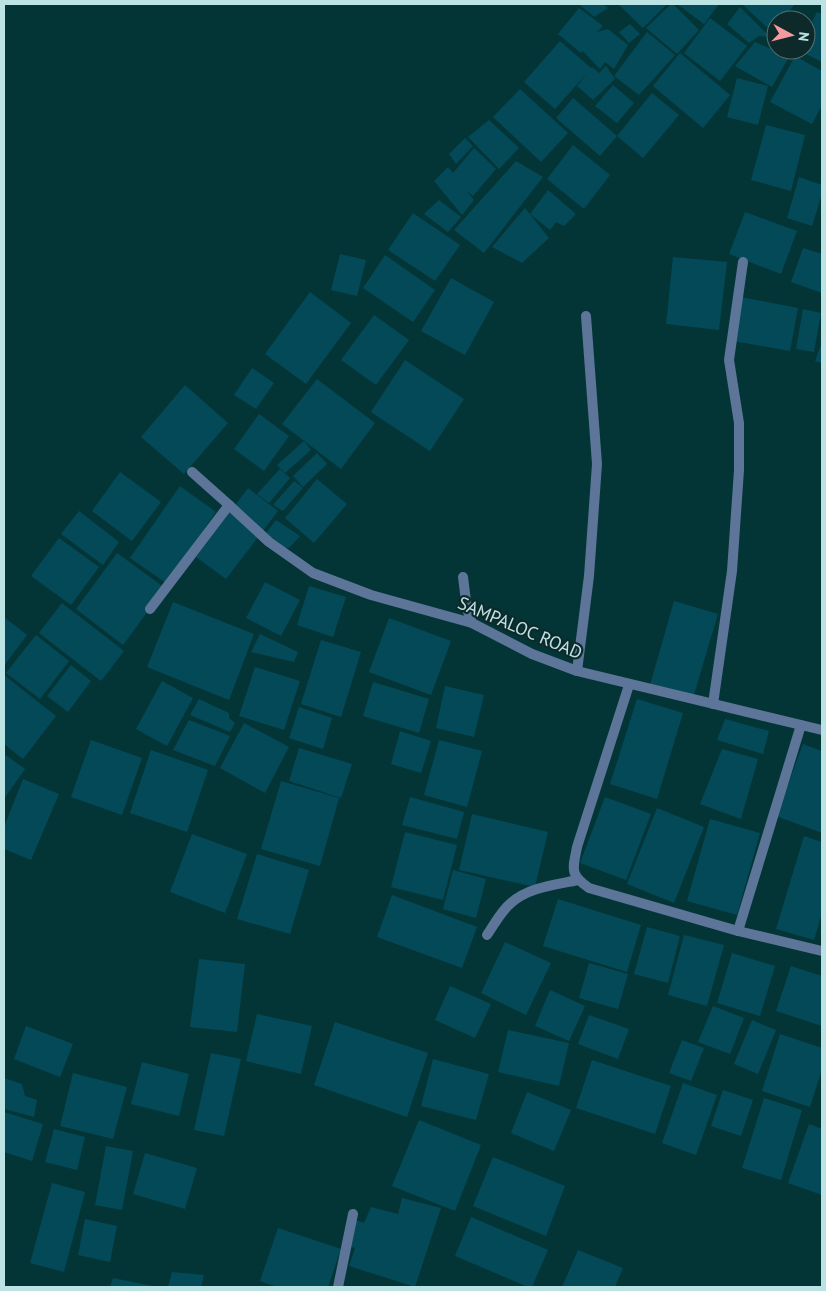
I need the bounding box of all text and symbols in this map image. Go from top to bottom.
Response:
north arrow [766,10,816,60]
text: N [794,31,813,42]
street label: SAMPALOC ROAD [455,591,586,664]

